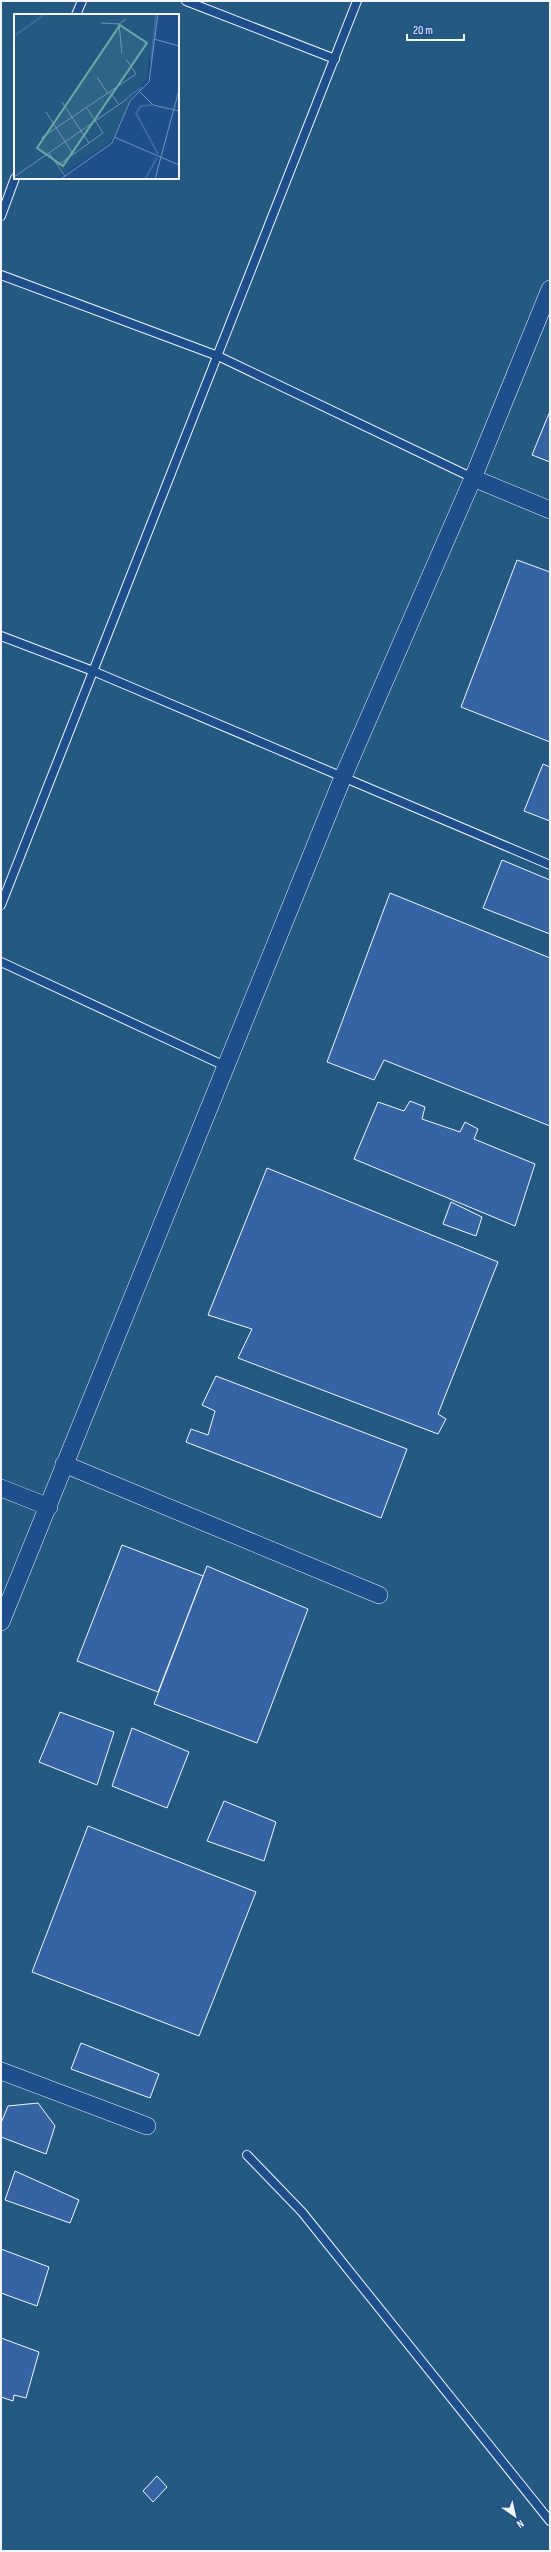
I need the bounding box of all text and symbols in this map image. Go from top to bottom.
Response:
inset map [14,14,179,179]
scale bar [407,16,464,42]
text: 20 m [413,23,433,38]
north arrow [495,2496,535,2536]
text: N [514,2517,526,2531]

